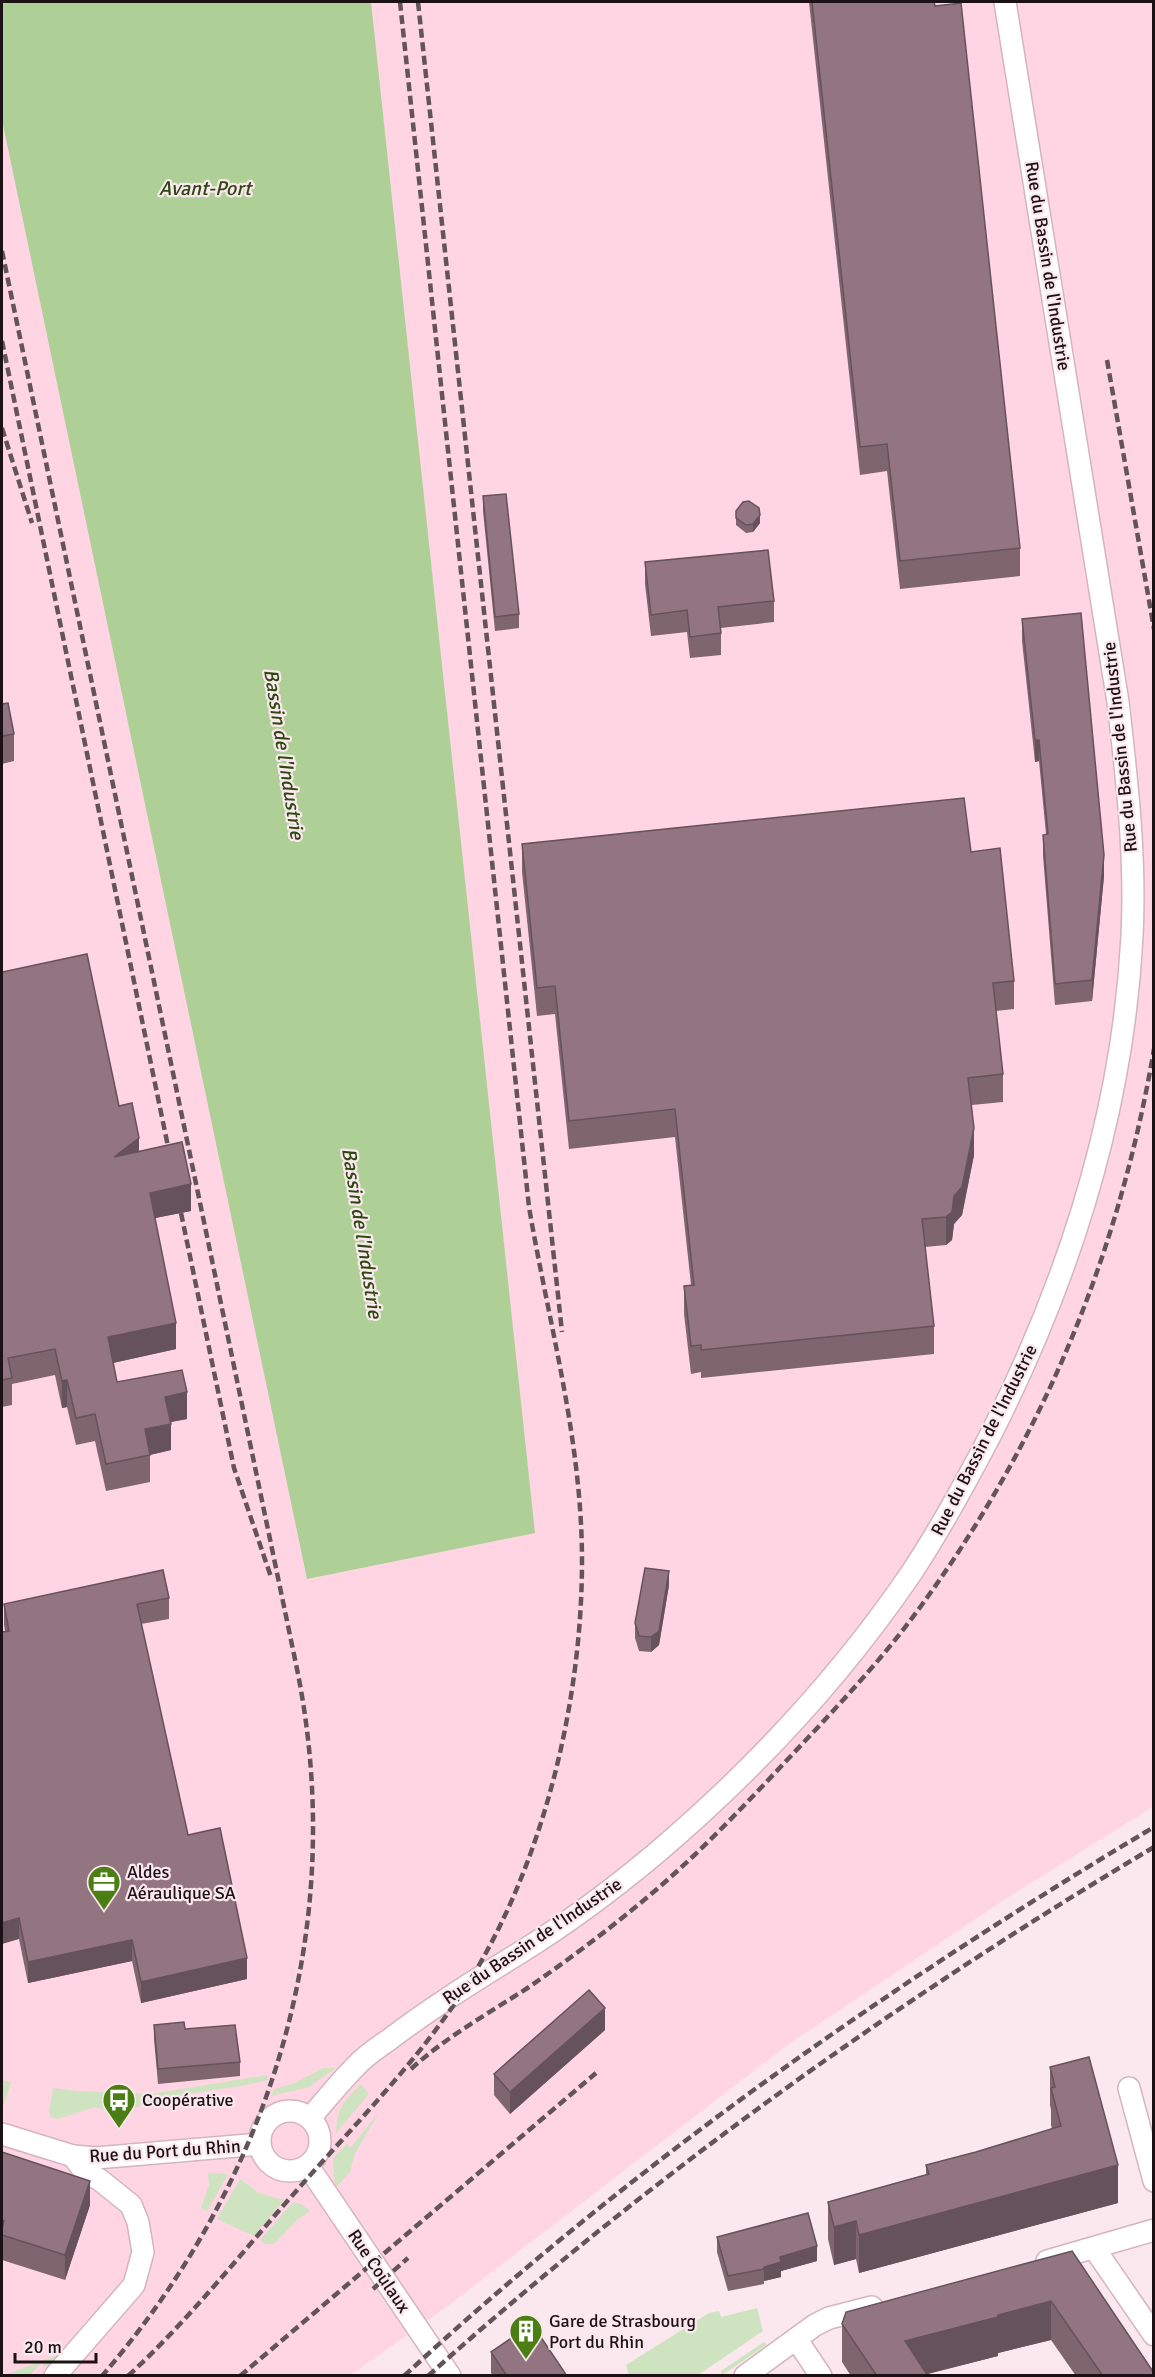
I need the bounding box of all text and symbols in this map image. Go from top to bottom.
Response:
street label: Rue du Bassin de l'Industrie [1021,160,1075,372]
water label: Avant-Port [159,176,253,201]
street label: Rue du Bassin de l'Industrie [1098,641,1142,853]
water label: Bassin de l'Industrie [258,667,310,842]
water label: Bassin de l'Industrie [336,1146,388,1321]
street label: Rue du Bassin de l'Industrie [926,1341,1042,1539]
place label: Aldes Aéraulique SA [127,1861,236,1904]
office icon: Aldes Aéraulique SA [86,1864,122,1911]
street label: Rue du Bassin de l'Industrie [438,1873,626,2009]
bus stop icon: Coopérative [101,2082,137,2129]
place label: Coopérative [142,2089,234,2111]
street label: Rue du Port du Rhin [89,2135,241,2167]
street label: Rue Coulaux [343,2225,415,2317]
place label: Gare de Strasbourg Port du Rhin [549,2310,696,2353]
building icon: Gare de Strasbourg Port du Rhin [508,2313,544,2360]
scale bar [15,2326,96,2364]
text: 20 m [24,2336,62,2358]

